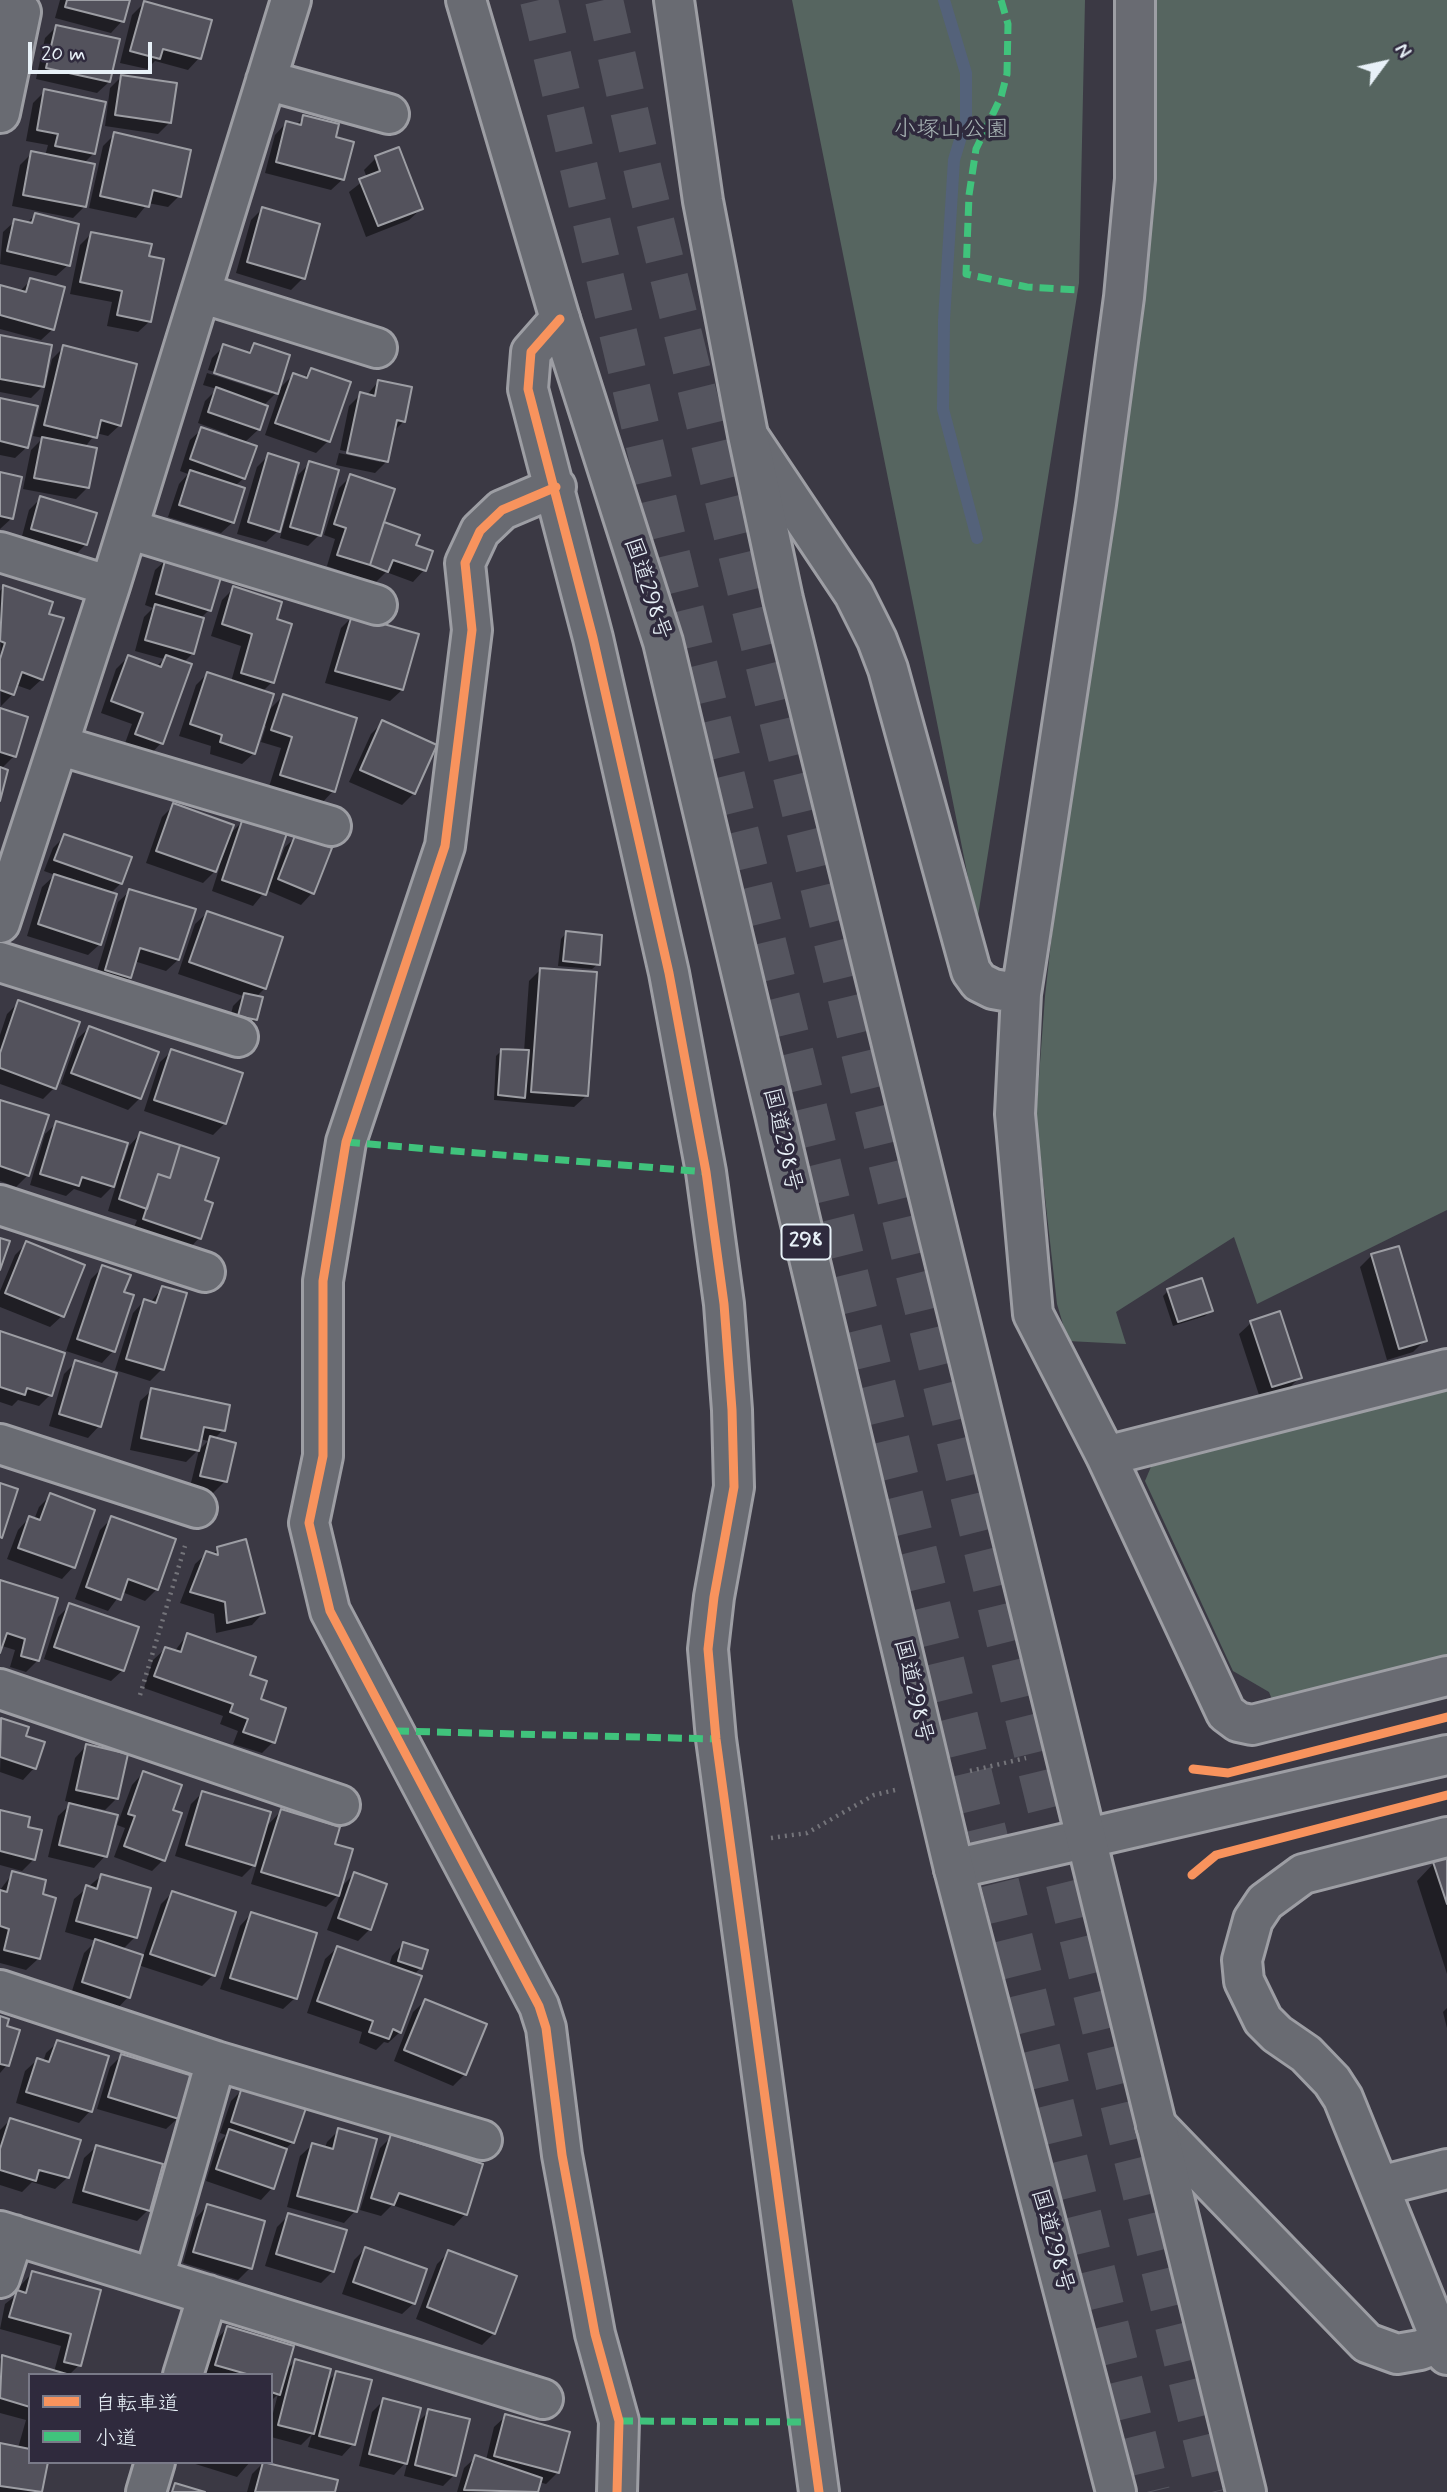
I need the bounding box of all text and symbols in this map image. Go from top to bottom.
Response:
scale bar [32,28,156,72]
north arrow [1349,28,1419,98]
text: N [1388,39,1416,63]
text: 20 m [41,40,86,68]
park label: 小塚山公園 [894,117,1008,145]
street label: 国道298号 [616,534,676,644]
street label: 国道298号 [756,1085,806,1195]
road number: 298 [782,1224,830,1260]
street label: 国道298号 [887,1636,937,1746]
street label: 国道298号 [1024,2186,1078,2296]
legend [28,2373,273,2464]
text: 自転車道 [95,2390,179,2418]
text: 小道 [95,2425,137,2453]

